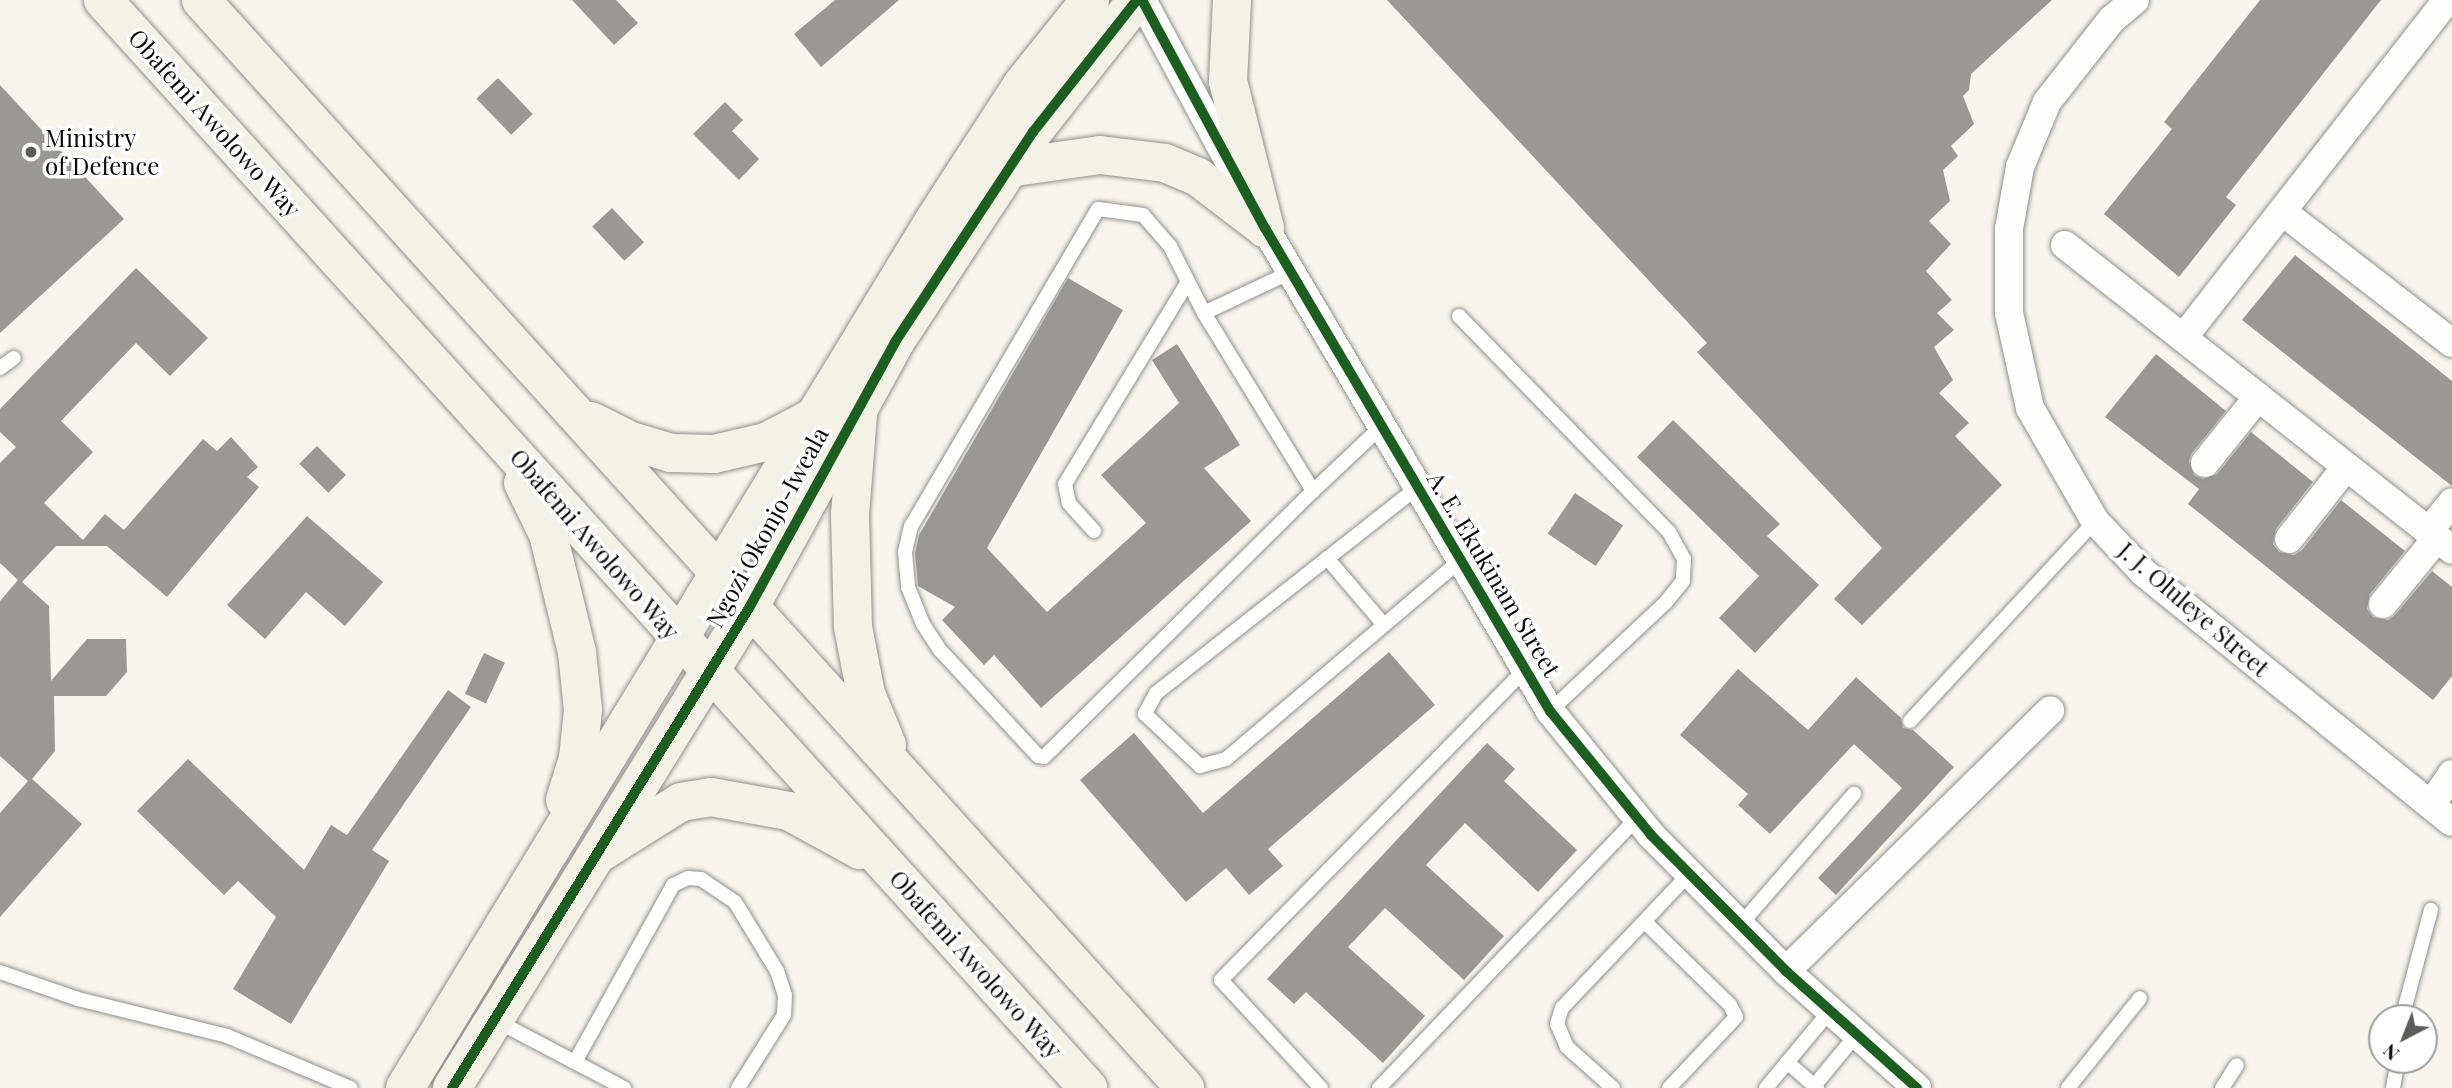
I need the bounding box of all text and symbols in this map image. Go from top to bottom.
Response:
street label: Obafemi Awolowo Way [122,22,308,224]
place label: Ministry of Defence [45,124,159,180]
marker: Ministry of Defence [23,144,39,160]
street label: Ngozi Okonjo-Iweala [700,422,834,632]
street label: Obafemi Awolowo Way [504,442,686,646]
street label: A. E. Ekukinam Street [1421,466,1567,682]
street label: J. J. Oluleye Street [2113,536,2275,682]
street label: Obafemi Awolowo Way [883,863,1069,1065]
north arrow [2368,1004,2438,1074]
text: N [2376,1039,2404,1067]

